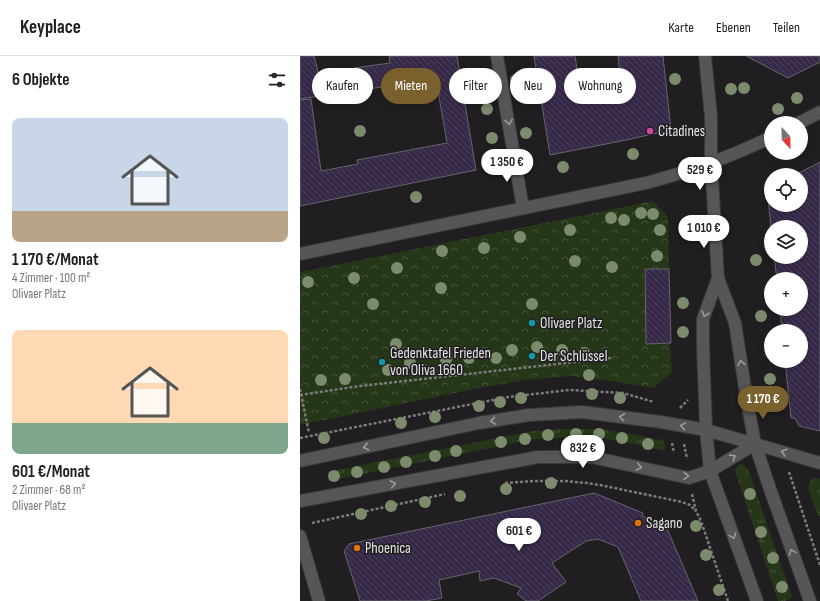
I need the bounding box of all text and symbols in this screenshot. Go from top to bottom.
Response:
text: Keyplace [20,16,81,39]
text: Karte [668,19,694,36]
text: Ebenen [716,19,751,36]
text: Teilen [773,19,800,36]
chip: Kaufen [312,68,373,104]
chip: Mieten [381,68,441,104]
chip: Filter [449,68,502,104]
chip: Neu [510,68,556,104]
chip: Wohnung [564,68,636,104]
icon: filters [266,69,288,91]
text: 6 Objekte [12,70,70,90]
north arrow [764,116,808,160]
map controls [764,116,808,368]
one-way arrow [504,119,512,125]
place label: Citadines [658,122,705,141]
marker: Citadines [645,126,655,136]
icon: home [114,144,186,216]
pin: 1 350 € [470,149,544,183]
text: 1 350 € [490,154,524,170]
pin: 529 € [672,157,728,191]
text: 529 € [687,162,713,178]
button: locate [764,168,808,212]
pin: 1 010 € [667,215,741,249]
text: 1 010 € [687,220,721,236]
button: layers [764,220,808,264]
text: 1 170 €/Monat [12,250,99,270]
text: 4 Zimmer · 100 m² [12,270,90,286]
button: + [764,272,808,316]
text: Olivaer Platz [12,286,66,302]
one-way arrow [701,311,710,318]
place label: Olivaer Platz [540,314,603,333]
marker: Olivaer Platz [527,318,537,328]
button: − [764,324,808,368]
place label: Gedenktafel Frieden von Oliva 1660 [390,344,491,380]
place label: Der Schlüssel [540,347,607,366]
marker: Der Schlüssel [527,351,537,361]
icon: home [114,356,186,428]
marker: Gedenktafel Frieden von Oliva 1660 [377,357,387,367]
one-way arrow [737,360,746,366]
pin: 1 170 € [726,386,800,420]
text: 1 170 € [747,391,779,407]
one-way arrow [619,413,625,422]
one-way arrow [490,416,496,425]
one-way arrow [680,422,686,431]
pin: 832 € [555,435,611,469]
text: 832 € [570,440,596,456]
one-way arrow [362,443,369,451]
one-way arrow [780,448,787,457]
one-way arrow [729,455,736,462]
text: 601 €/Monat [12,462,90,482]
one-way arrow [635,463,642,471]
one-way arrow [683,472,689,481]
one-way arrow [390,480,396,488]
text: 2 Zimmer · 68 m² [12,482,85,498]
text: Olivaer Platz [12,498,66,514]
place label: Sagano [646,514,682,533]
pin: 601 € [491,518,547,552]
marker: Sagano [633,518,643,528]
text: 601 € [506,523,532,539]
one-way arrow [728,532,736,539]
place label: Phoenica [365,539,411,558]
marker: Phoenica [352,543,362,553]
one-way arrow [789,549,797,556]

